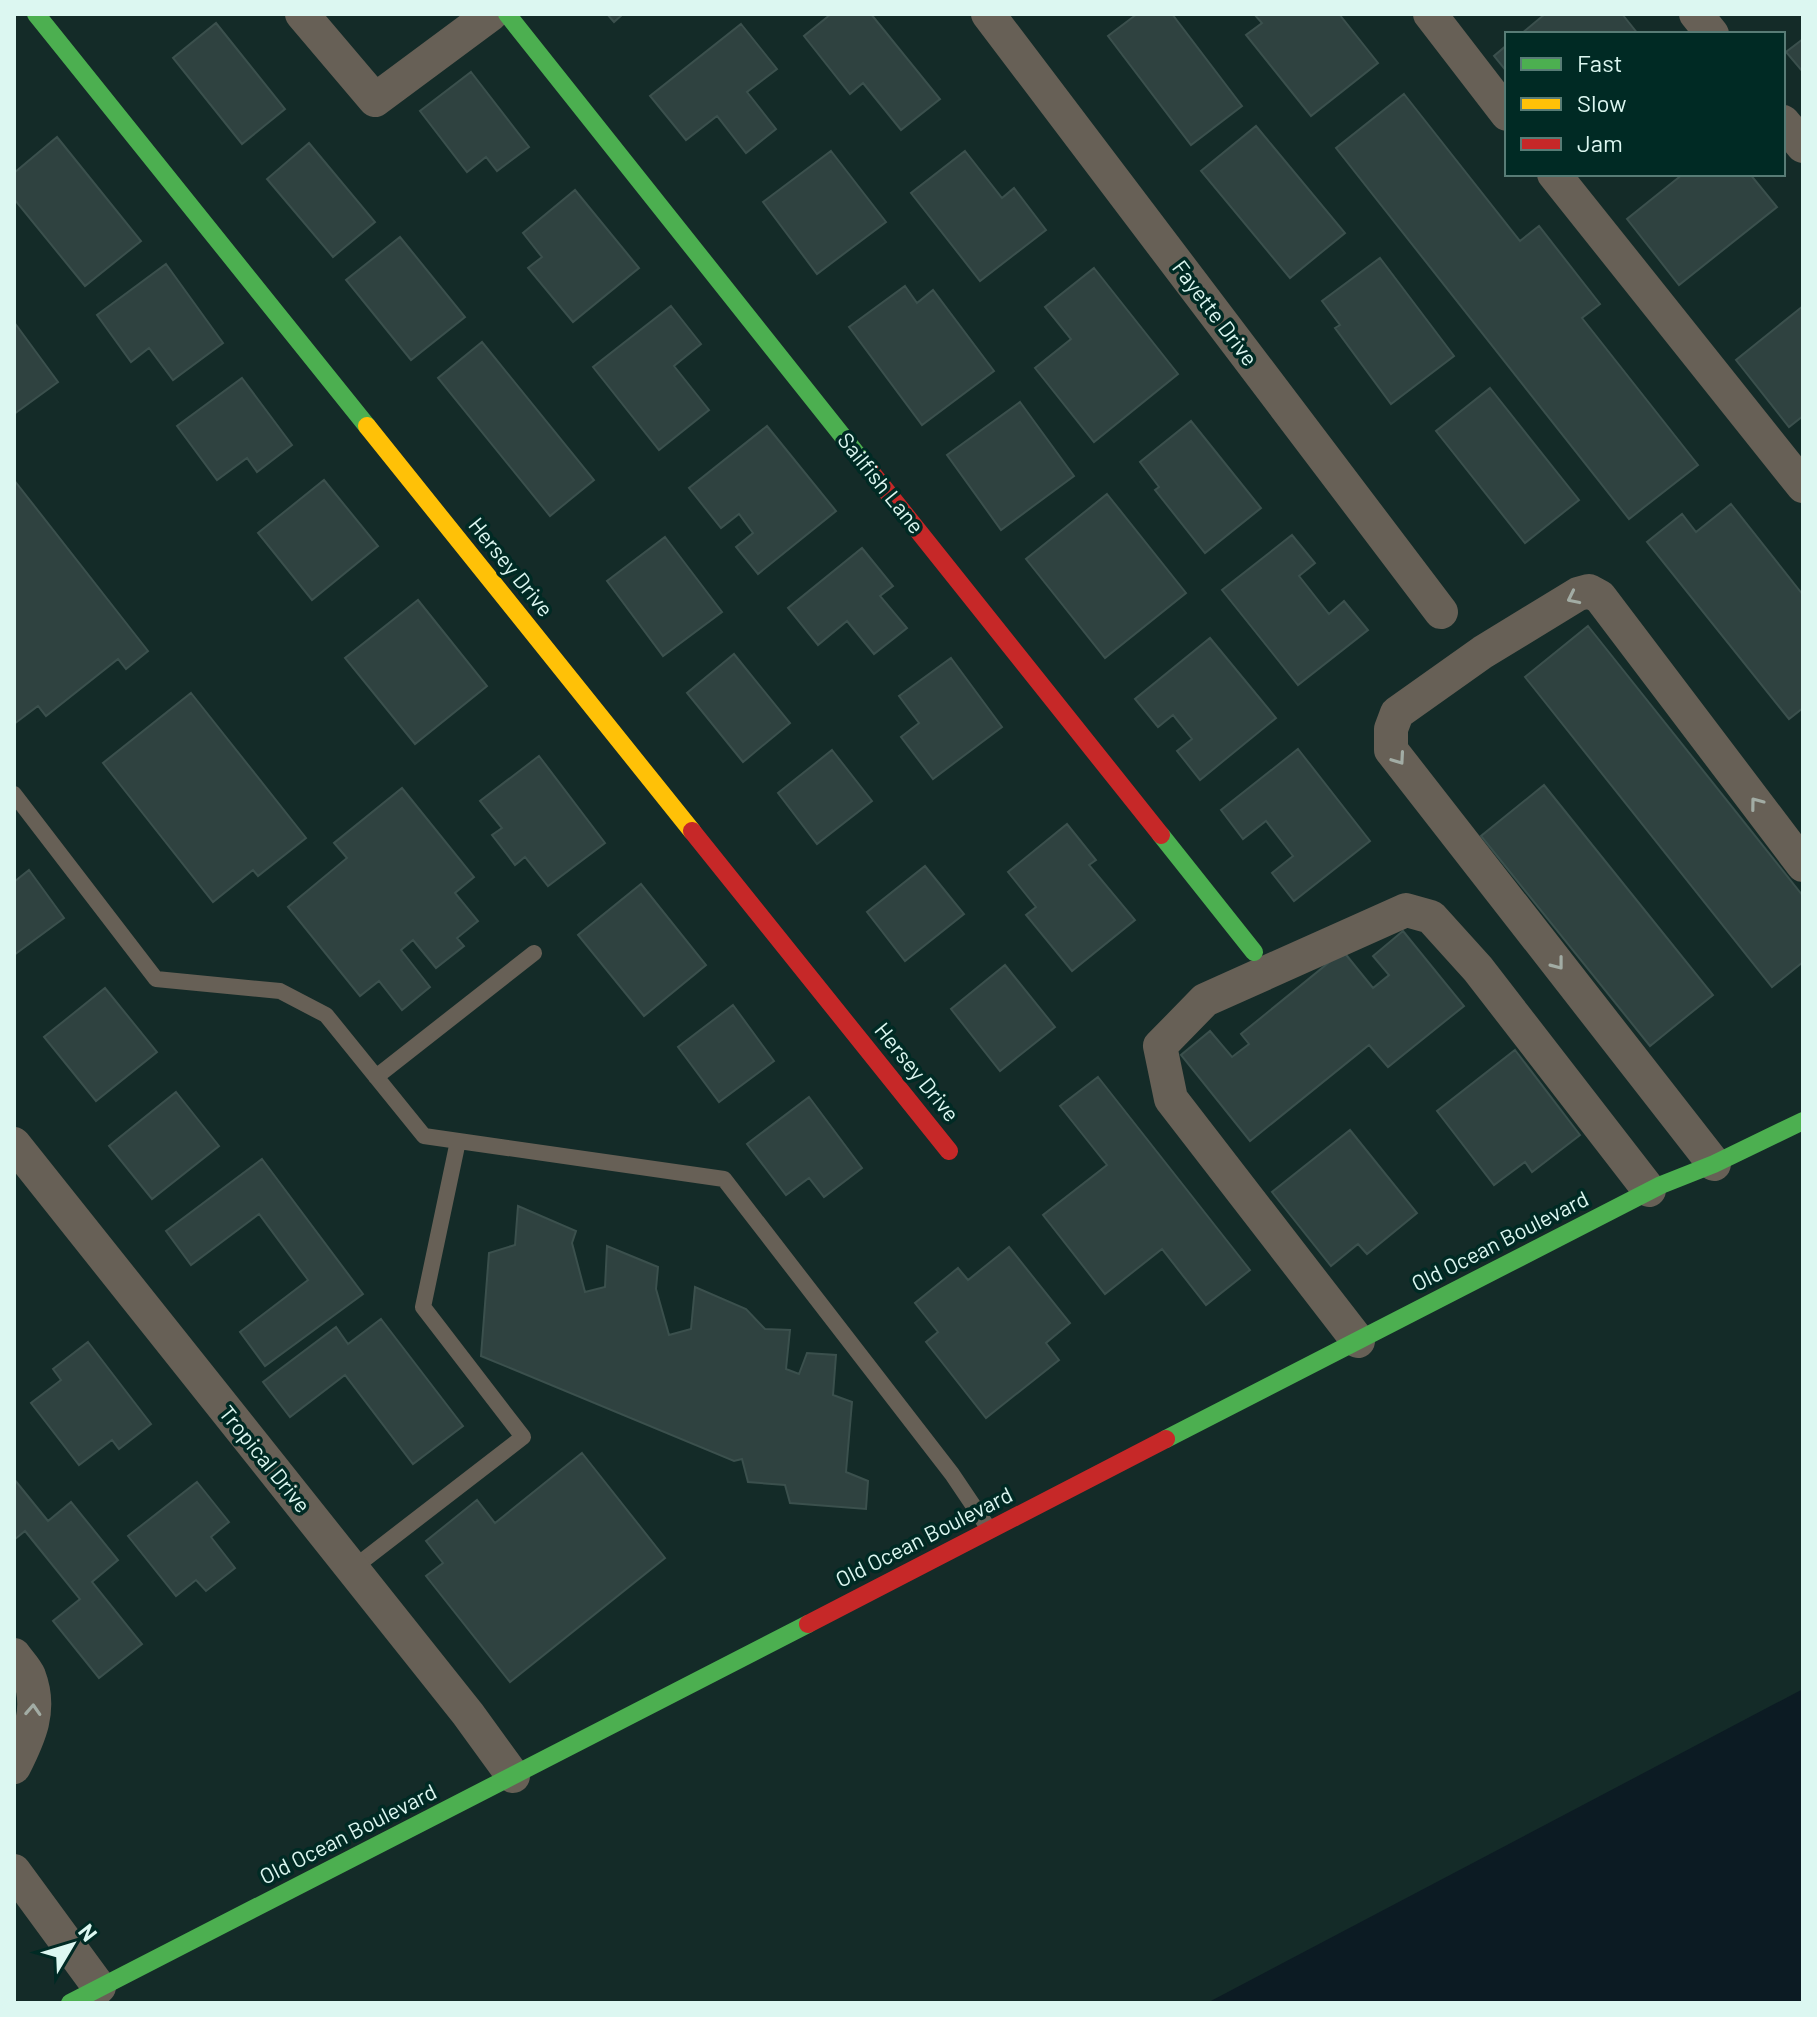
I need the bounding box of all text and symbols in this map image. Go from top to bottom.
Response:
legend [1505,32,1785,176]
text: Fast [1577,48,1622,77]
text: Slow [1577,88,1626,117]
text: Jam [1577,128,1623,157]
street label: Fayette Drive [1168,255,1264,370]
street label: Sailfish Lane [833,427,930,538]
street label: Hersey Drive [464,512,560,621]
one-way arrow [1567,588,1582,604]
one-way arrow [1389,750,1404,764]
one-way arrow [1751,797,1765,812]
one-way arrow [1548,955,1562,970]
street label: Hersey Drive [870,1017,966,1126]
street label: Old Ocean Boulevard [1407,1184,1592,1296]
street label: Tropical Drive [215,1400,317,1517]
street label: Old Ocean Boulevard [831,1480,1016,1592]
one-way arrow [24,1704,41,1716]
street label: Old Ocean Boulevard [255,1777,440,1889]
north arrow [32,1905,112,1985]
text: N [74,1918,103,1946]

